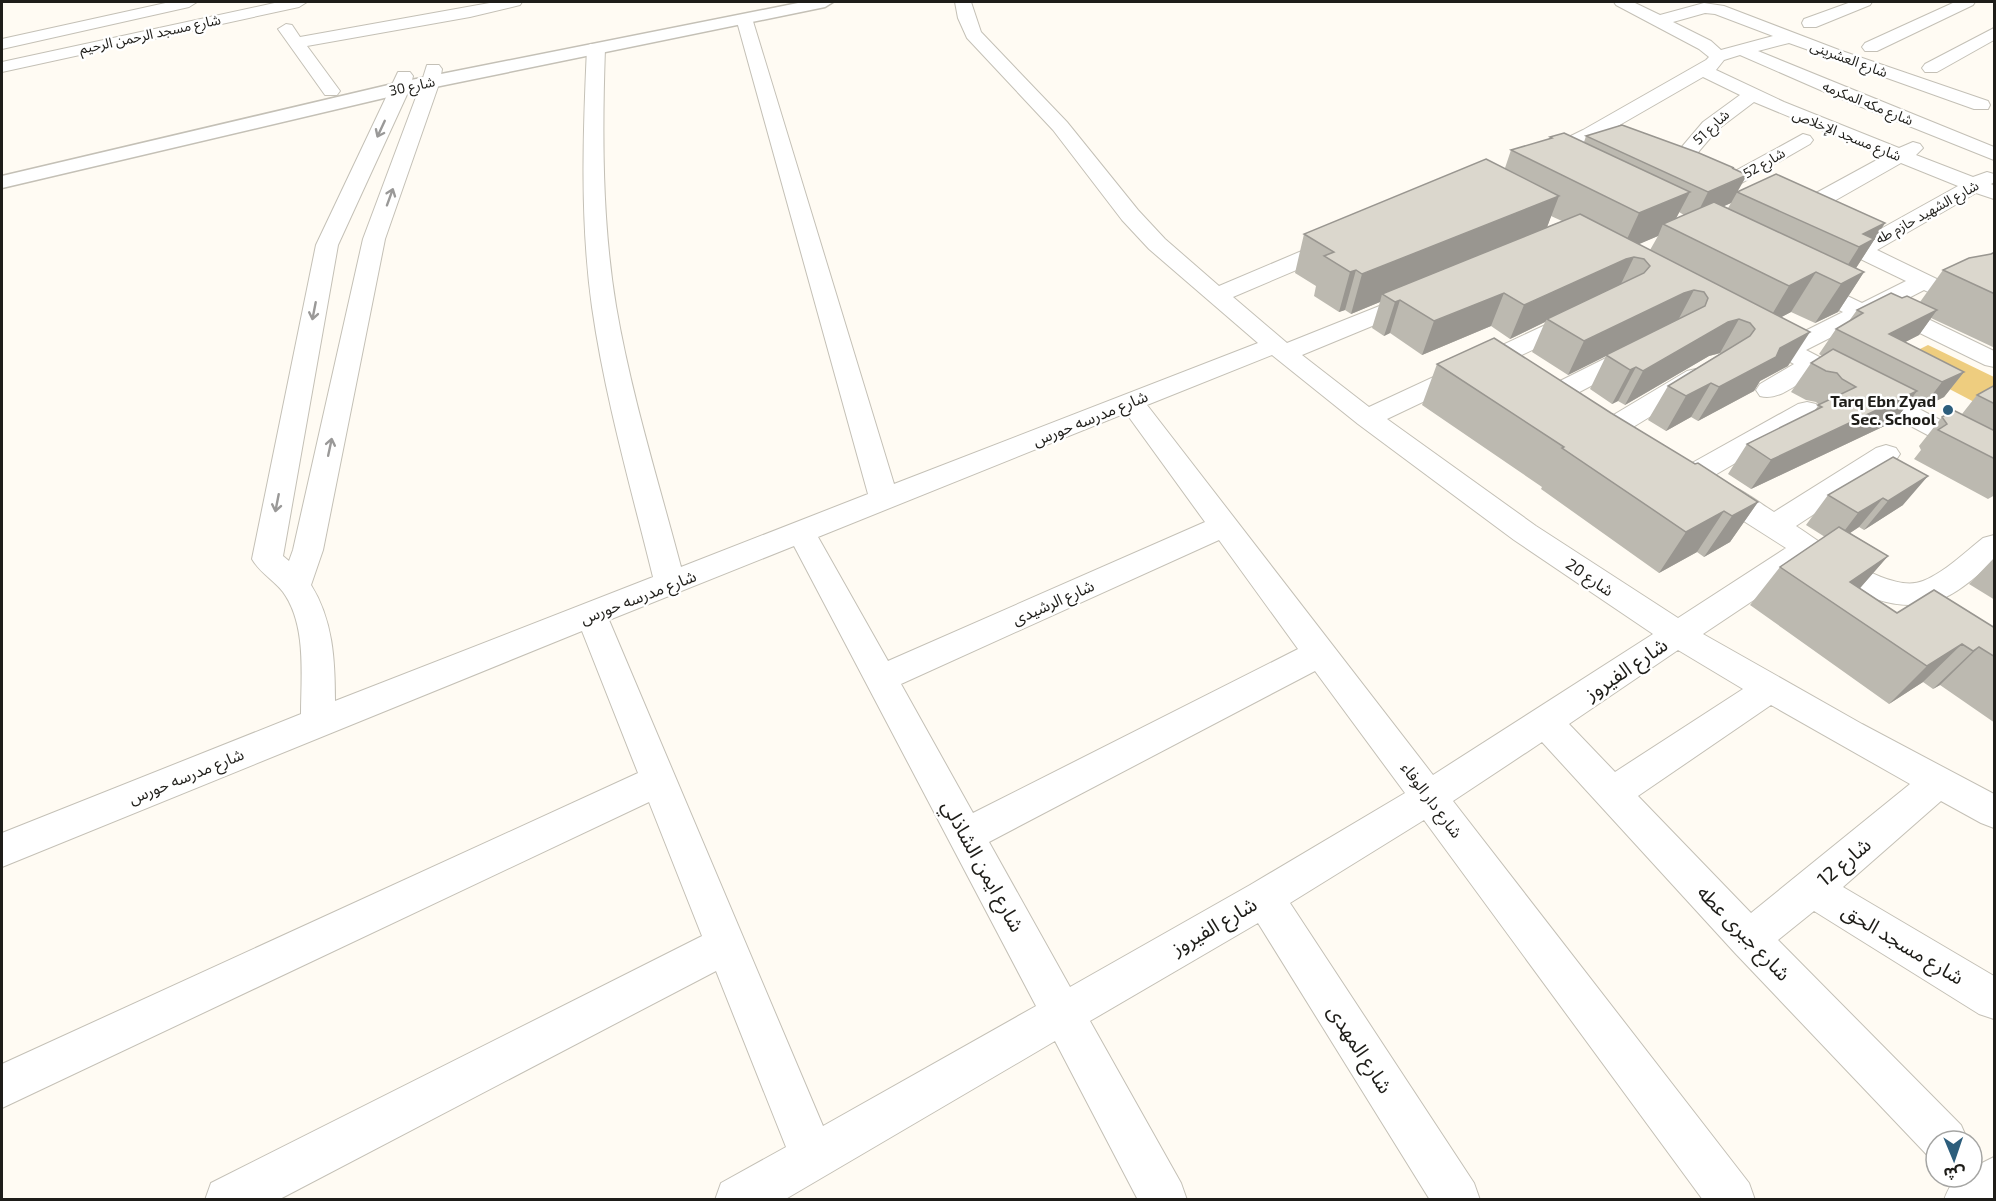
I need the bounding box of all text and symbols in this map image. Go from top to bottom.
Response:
street label: شارع مسجد الرحمن الرحيم [78,10,223,60]
street label: شارع العشرينى [1807,37,1890,83]
street label: شارع 30 [387,72,437,102]
street label: شارع مكه المكرمه [1819,77,1916,131]
street label: شارع مسجد الإخلاص [1789,105,1904,167]
street label: شارع 51 [1689,106,1734,150]
one-way arrow [375,120,387,138]
street label: شارع 52 [1740,144,1789,184]
street label: شارع الشهيد حازم طه [1872,176,1983,250]
one-way arrow [385,188,396,206]
one-way arrow [308,301,319,320]
street label: شارع مدرسه حورس [1029,386,1152,453]
place label: Tarq Ebn Zyad Sec. School [1830,391,1937,428]
marker: Tarq Ebn Zyad Sec. School [1941,403,1955,417]
one-way arrow [325,438,336,458]
one-way arrow [271,492,282,512]
street label: شارع 20 [1561,554,1618,603]
street label: شارع مدرسه حورس [577,566,700,631]
street label: شارع الرشيدى [1009,575,1098,632]
street label: شارع الفيروز [1579,632,1674,709]
street label: شارع مدرسه حورس [125,744,248,811]
street label: شارع دار الوفاء [1395,758,1467,844]
street label: شارع ايمن الشاذلي [934,795,1030,938]
street label: شارع 12 [1812,832,1878,894]
street label: شارع جبرى عطه [1690,879,1796,988]
street label: شارع الفيروز [1166,891,1263,963]
street label: شارع مسجد الحق [1836,897,1969,992]
street label: شارع المهدى [1320,1000,1398,1100]
north arrow [1924,1129,1984,1189]
text: ش [1943,1164,1966,1184]

